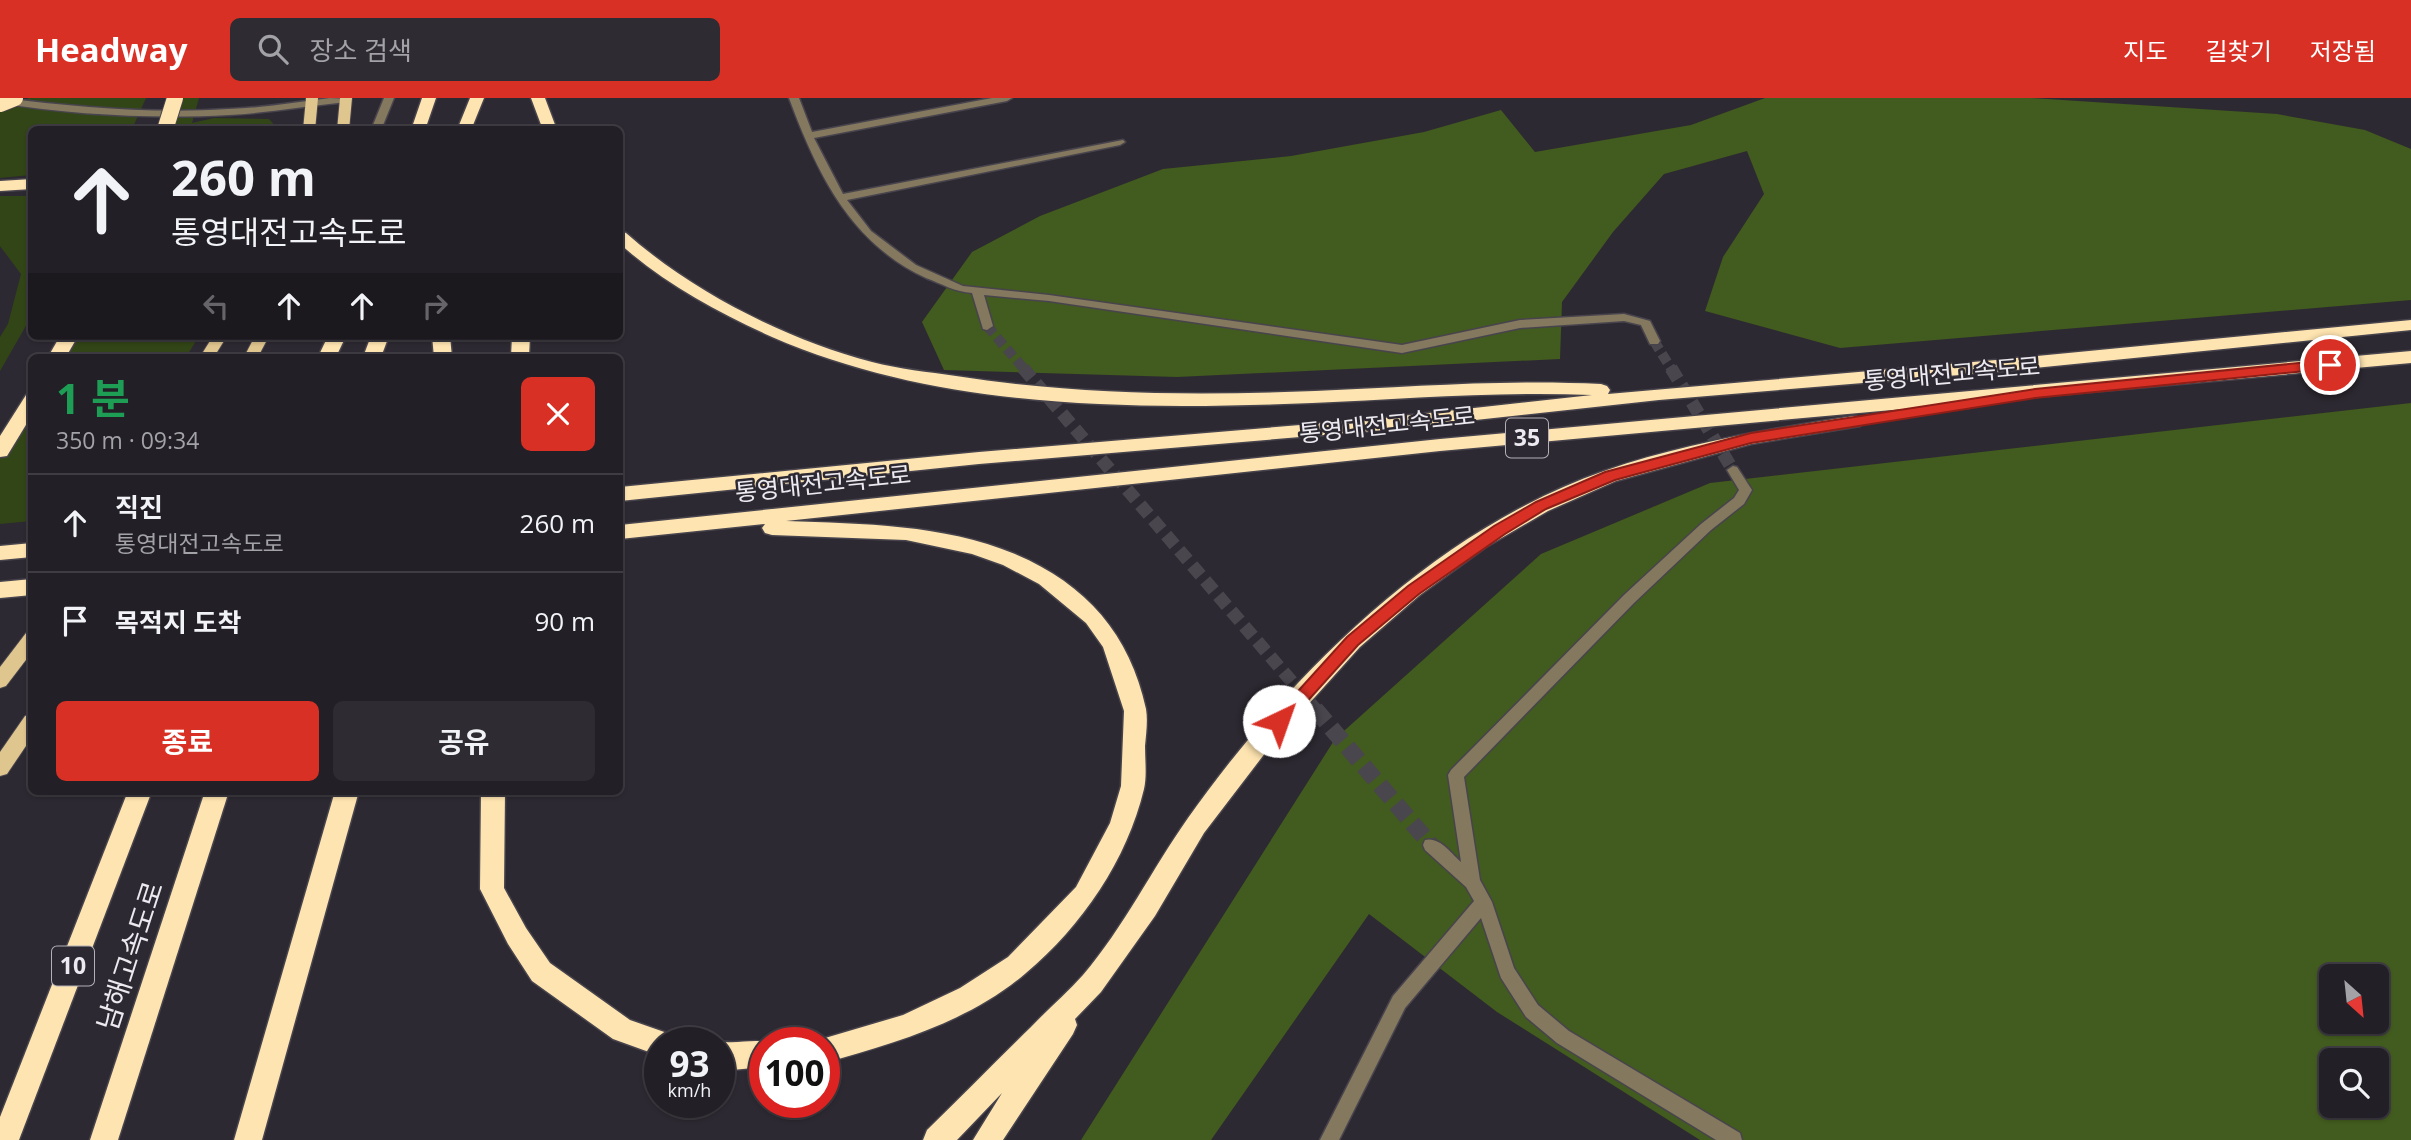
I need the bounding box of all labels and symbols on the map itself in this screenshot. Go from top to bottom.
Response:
pin [2300,335,2360,395]
street label: 통영대전고속도로 [1862,348,2041,397]
street label: 통영대전고속도로 [1297,398,1476,449]
road number: 35 [1506,418,1548,458]
street label: 통영대전고속도로 [733,457,912,508]
position arrow [1242,684,1316,758]
street label: 남해고속도로 [87,876,171,1035]
road number: 10 [52,946,94,986]
north arrow [2319,964,2389,1034]
speed limit sign: 100 [749,1027,840,1118]

